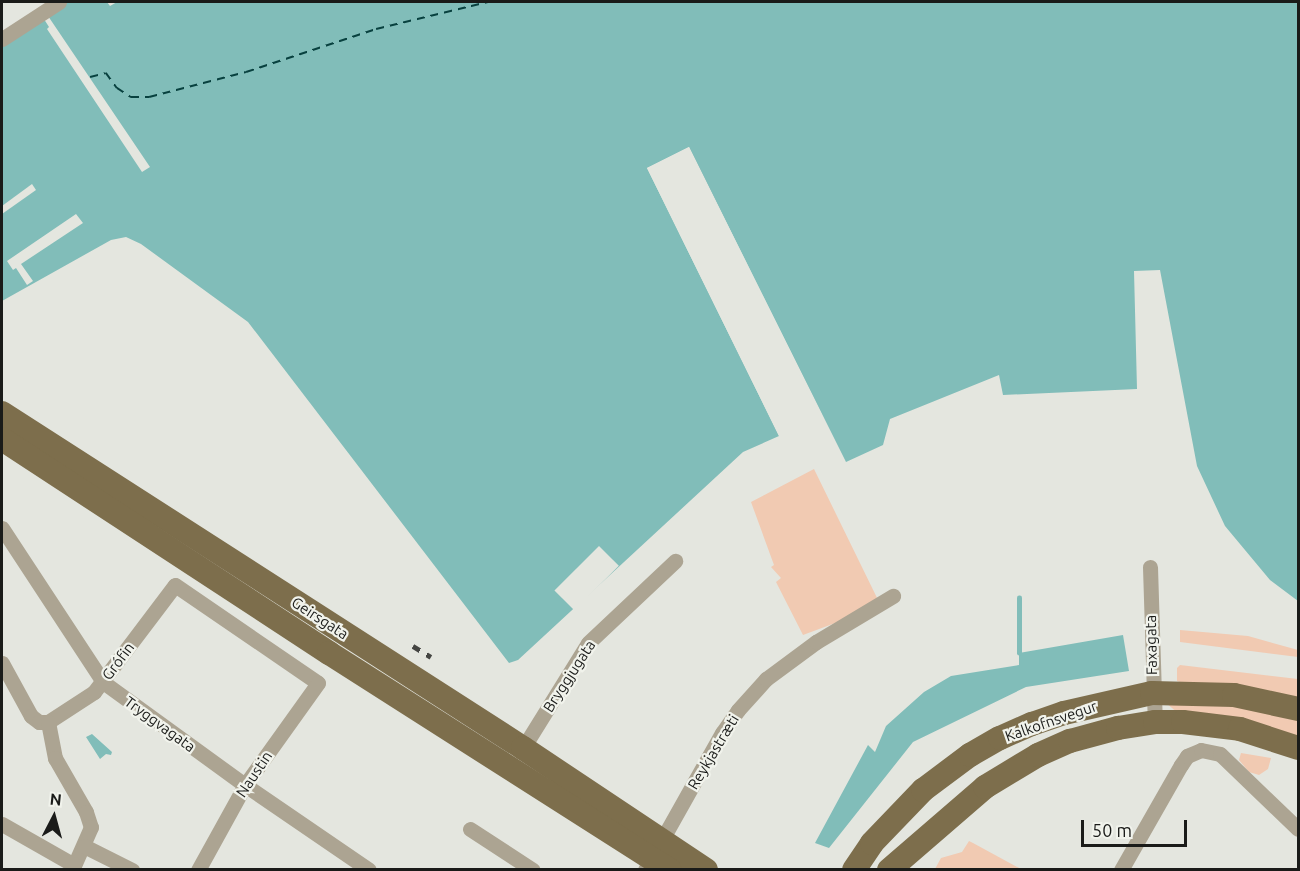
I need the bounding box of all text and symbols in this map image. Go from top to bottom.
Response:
street label: Geirsgata [288,593,352,643]
street label: Faxagata [1141,615,1161,675]
street label: Bryggjugata [539,637,599,715]
street label: Grófin [98,639,138,683]
street label: Tryggvagata [121,692,199,756]
street label: Kalkofnsvegur [1003,697,1099,745]
street label: Reykjastræti [684,711,742,793]
street label: Naustin [232,748,276,800]
north arrow [24,787,84,847]
text: N [49,790,63,809]
scale bar [1084,808,1190,846]
text: 50 m [1092,820,1132,840]

